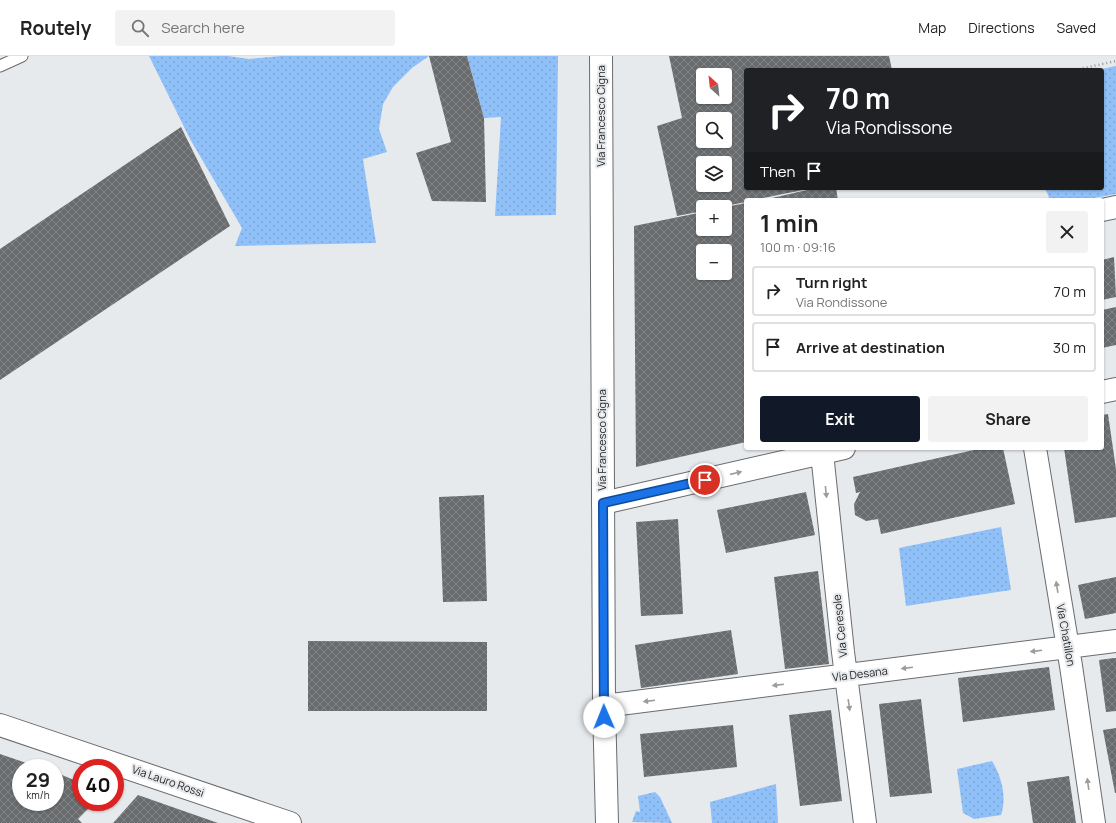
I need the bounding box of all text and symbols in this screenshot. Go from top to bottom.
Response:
search box [115,10,395,46]
text: Routely [20,15,91,41]
icon: search [129,17,151,39]
text: Search here [161,17,245,38]
text: Map [918,18,946,37]
text: Directions [968,18,1035,37]
text: Saved [1057,18,1096,37]
street label: Via Francesco Cigna [593,65,608,167]
north arrow [696,68,732,104]
map controls [696,68,732,280]
text: 70 m [826,79,890,117]
icon: right [760,84,812,136]
button: search [696,112,732,148]
text: Via Rondissone [826,115,953,139]
button: layers [696,156,732,192]
icon: arrive [803,160,825,182]
text: Then [760,161,795,182]
button: + [696,200,732,236]
text: 1 min [760,206,819,239]
button: close [1046,211,1088,253]
text: 100 m · 09:16 [760,238,836,256]
button: − [696,244,732,280]
text: Turn right [796,272,867,293]
icon: right [762,280,784,302]
text: 70 m [1054,281,1086,302]
text: Via Rondissone [796,293,887,311]
icon: arrive [762,336,784,358]
text: Arrive at destination [796,337,945,358]
text: 30 m [1053,337,1086,358]
street label: Via Francesco Cigna [594,389,609,491]
button: Exit [760,396,920,442]
button: Share [928,396,1088,442]
pin [688,463,722,497]
icon: arrive [694,469,716,491]
one-way arrow [730,469,742,475]
one-way arrow [823,486,829,498]
one-way arrow [1054,581,1060,593]
street label: Via Ceresole [829,593,850,658]
street label: Via Chatillon [1054,603,1079,667]
one-way arrow [1030,648,1042,655]
street label: Via Desana [831,663,888,684]
one-way arrow [901,665,913,671]
one-way arrow [772,682,784,688]
position arrow [583,696,625,738]
one-way arrow [643,698,655,704]
one-way arrow [846,699,852,711]
speed limit sign: 40 [72,759,124,811]
street label: Via Lauro Rossi [130,761,206,800]
text: 29 [26,766,50,793]
one-way arrow [1085,778,1091,790]
text: km/h [26,788,50,802]

